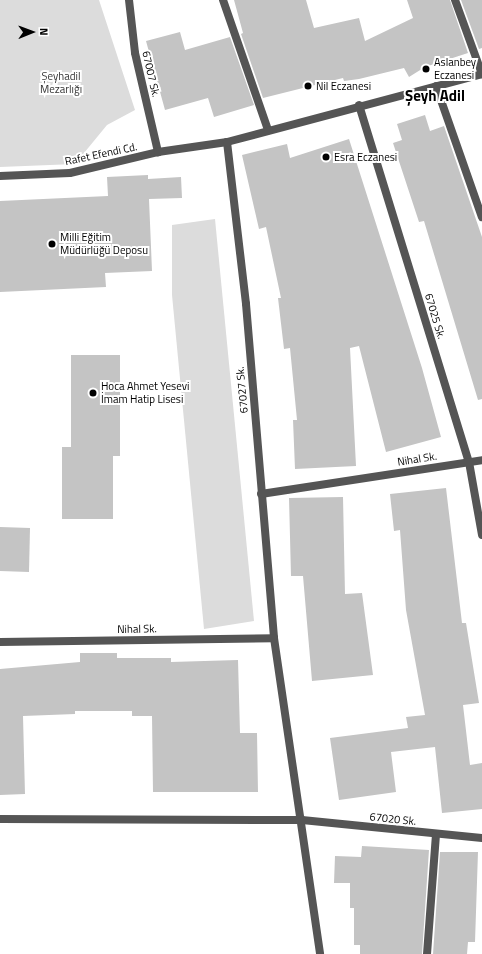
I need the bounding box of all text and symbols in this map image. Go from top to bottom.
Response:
north arrow [12,12,52,52]
text: N [36,28,52,36]
street label: 67007 Sk. [139,50,163,98]
place label: Aslanbey Eczanesi [434,56,476,82]
marker: Aslanbey Eczanesi [421,64,431,74]
park label: Şeyhadil Mezarlığı [40,70,82,96]
place label: Nil Eczanesi [316,79,371,93]
marker: Nil Eczanesi [303,81,313,91]
district label: Şeyh Adil [405,87,465,105]
street label: Rafet Efendi Cd. [64,140,138,168]
place label: Esra Eczanesi [334,150,397,164]
marker: Esra Eczanesi [321,152,331,162]
place label: Milli Eğitim Müdürlüğü Deposu [60,231,148,257]
marker: Milli Eğitim Müdürlüğü Deposu [47,239,57,249]
street label: 67025 Sk. [422,292,448,340]
street label: 67027 Sk. [233,366,251,414]
place label: Hoca Ahmet Yesevi İmam Hatip Lisesi [101,380,189,406]
marker: Hoca Ahmet Yesevi İmam Hatip Lisesi [88,388,98,398]
street label: Nihal Sk. [396,449,438,469]
street label: Nihal Sk. [117,622,157,636]
street label: 67020 Sk. [369,810,417,828]

